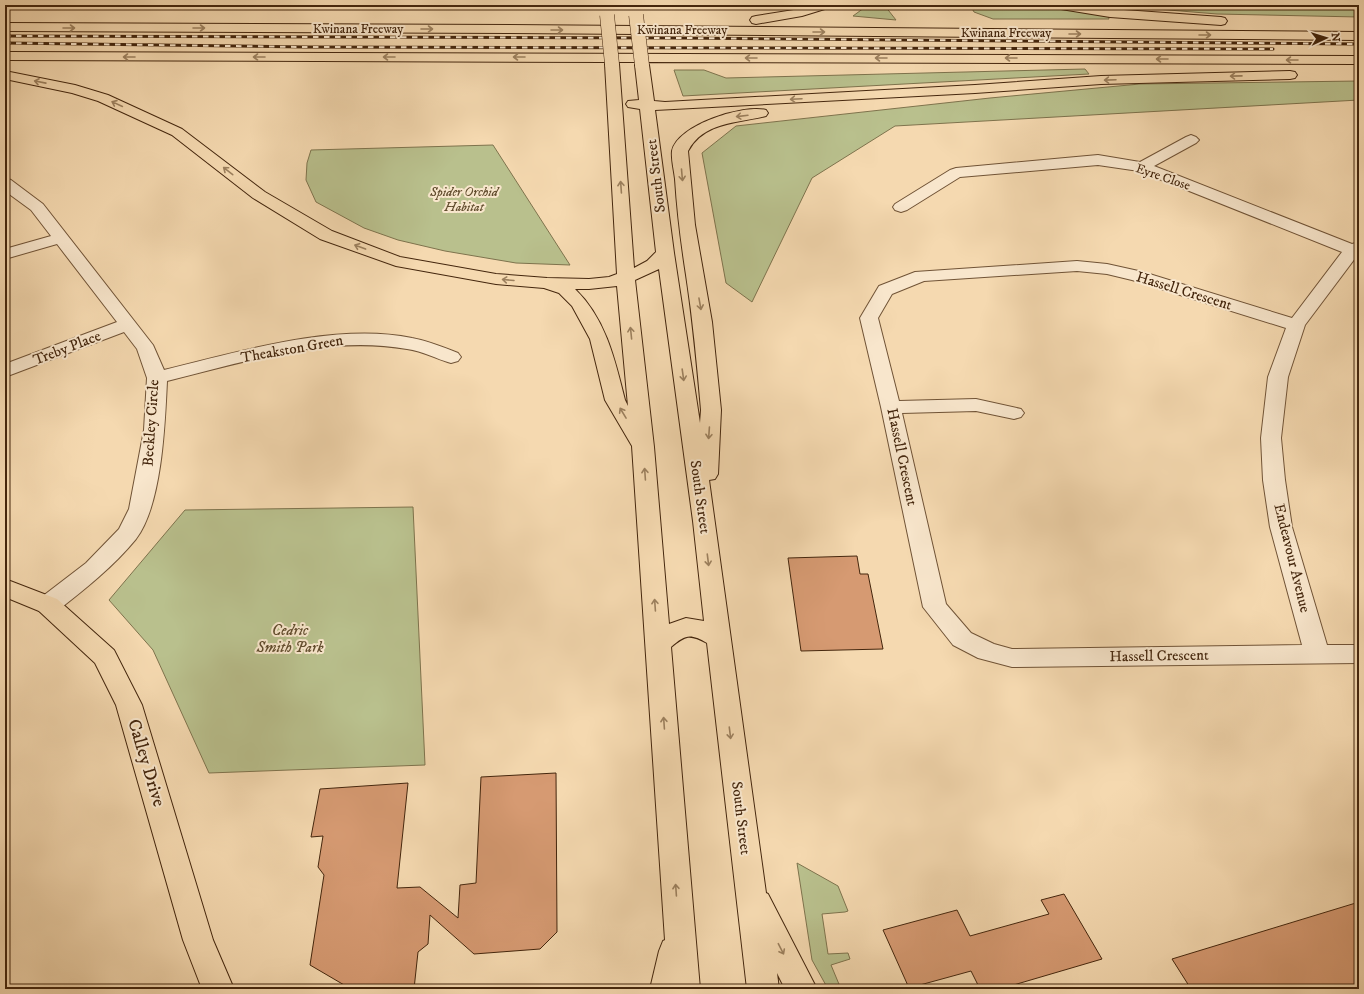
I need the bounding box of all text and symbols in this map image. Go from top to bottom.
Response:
north arrow [1306,18,1346,58]
street label: Kwinana Freeway [313,21,404,37]
street label: Kwinana Freeway [637,22,728,38]
one-way arrow [62,24,75,32]
one-way arrow [192,24,205,32]
one-way arrow [420,25,433,33]
street label: Kwinana Freeway [961,25,1052,41]
one-way arrow [550,26,563,33]
one-way arrow [812,28,825,35]
one-way arrow [1068,30,1081,38]
one-way arrow [1198,31,1211,39]
text: N [1328,32,1342,42]
one-way arrow [123,53,136,61]
one-way arrow [253,53,266,61]
one-way arrow [383,53,396,61]
one-way arrow [513,53,526,61]
one-way arrow [745,54,758,62]
one-way arrow [875,54,888,62]
one-way arrow [1005,54,1018,62]
one-way arrow [1156,55,1169,63]
one-way arrow [1286,56,1299,64]
one-way arrow [1230,72,1243,79]
one-way arrow [1104,76,1117,83]
one-way arrow [34,78,47,86]
one-way arrow [790,95,803,102]
one-way arrow [111,100,123,107]
one-way arrow [736,112,749,120]
street label: South Street [642,138,670,214]
street label: Eyre Close [1134,160,1192,194]
one-way arrow [222,167,233,175]
one-way arrow [678,168,686,181]
one-way arrow [617,181,624,194]
park label: Spider Orchid Habitat [429,184,500,215]
one-way arrow [354,243,366,251]
street label: Hassell Crescent [1134,267,1234,315]
one-way arrow [502,276,515,283]
one-way arrow [696,297,704,310]
street label: Treby Place [30,326,104,370]
one-way arrow [627,327,635,340]
street label: Theakston Green [239,331,345,367]
one-way arrow [679,368,687,381]
street label: Beckley Circle [138,379,164,467]
street label: Hassell Crescent [882,406,922,508]
one-way arrow [619,408,627,419]
one-way arrow [706,426,713,439]
street label: South Street [685,459,715,535]
one-way arrow [641,468,648,481]
street label: Endeavour Avenue [1269,502,1315,614]
one-way arrow [704,553,712,566]
one-way arrow [651,599,658,612]
park label: Cedric Smith Park [255,621,324,657]
street label: Hassell Crescent [1109,646,1209,666]
street label: Calley Drive [122,717,170,809]
one-way arrow [660,717,667,730]
one-way arrow [726,727,734,740]
street label: South Street [727,780,755,856]
one-way arrow [673,884,680,897]
one-way arrow [777,943,785,955]

